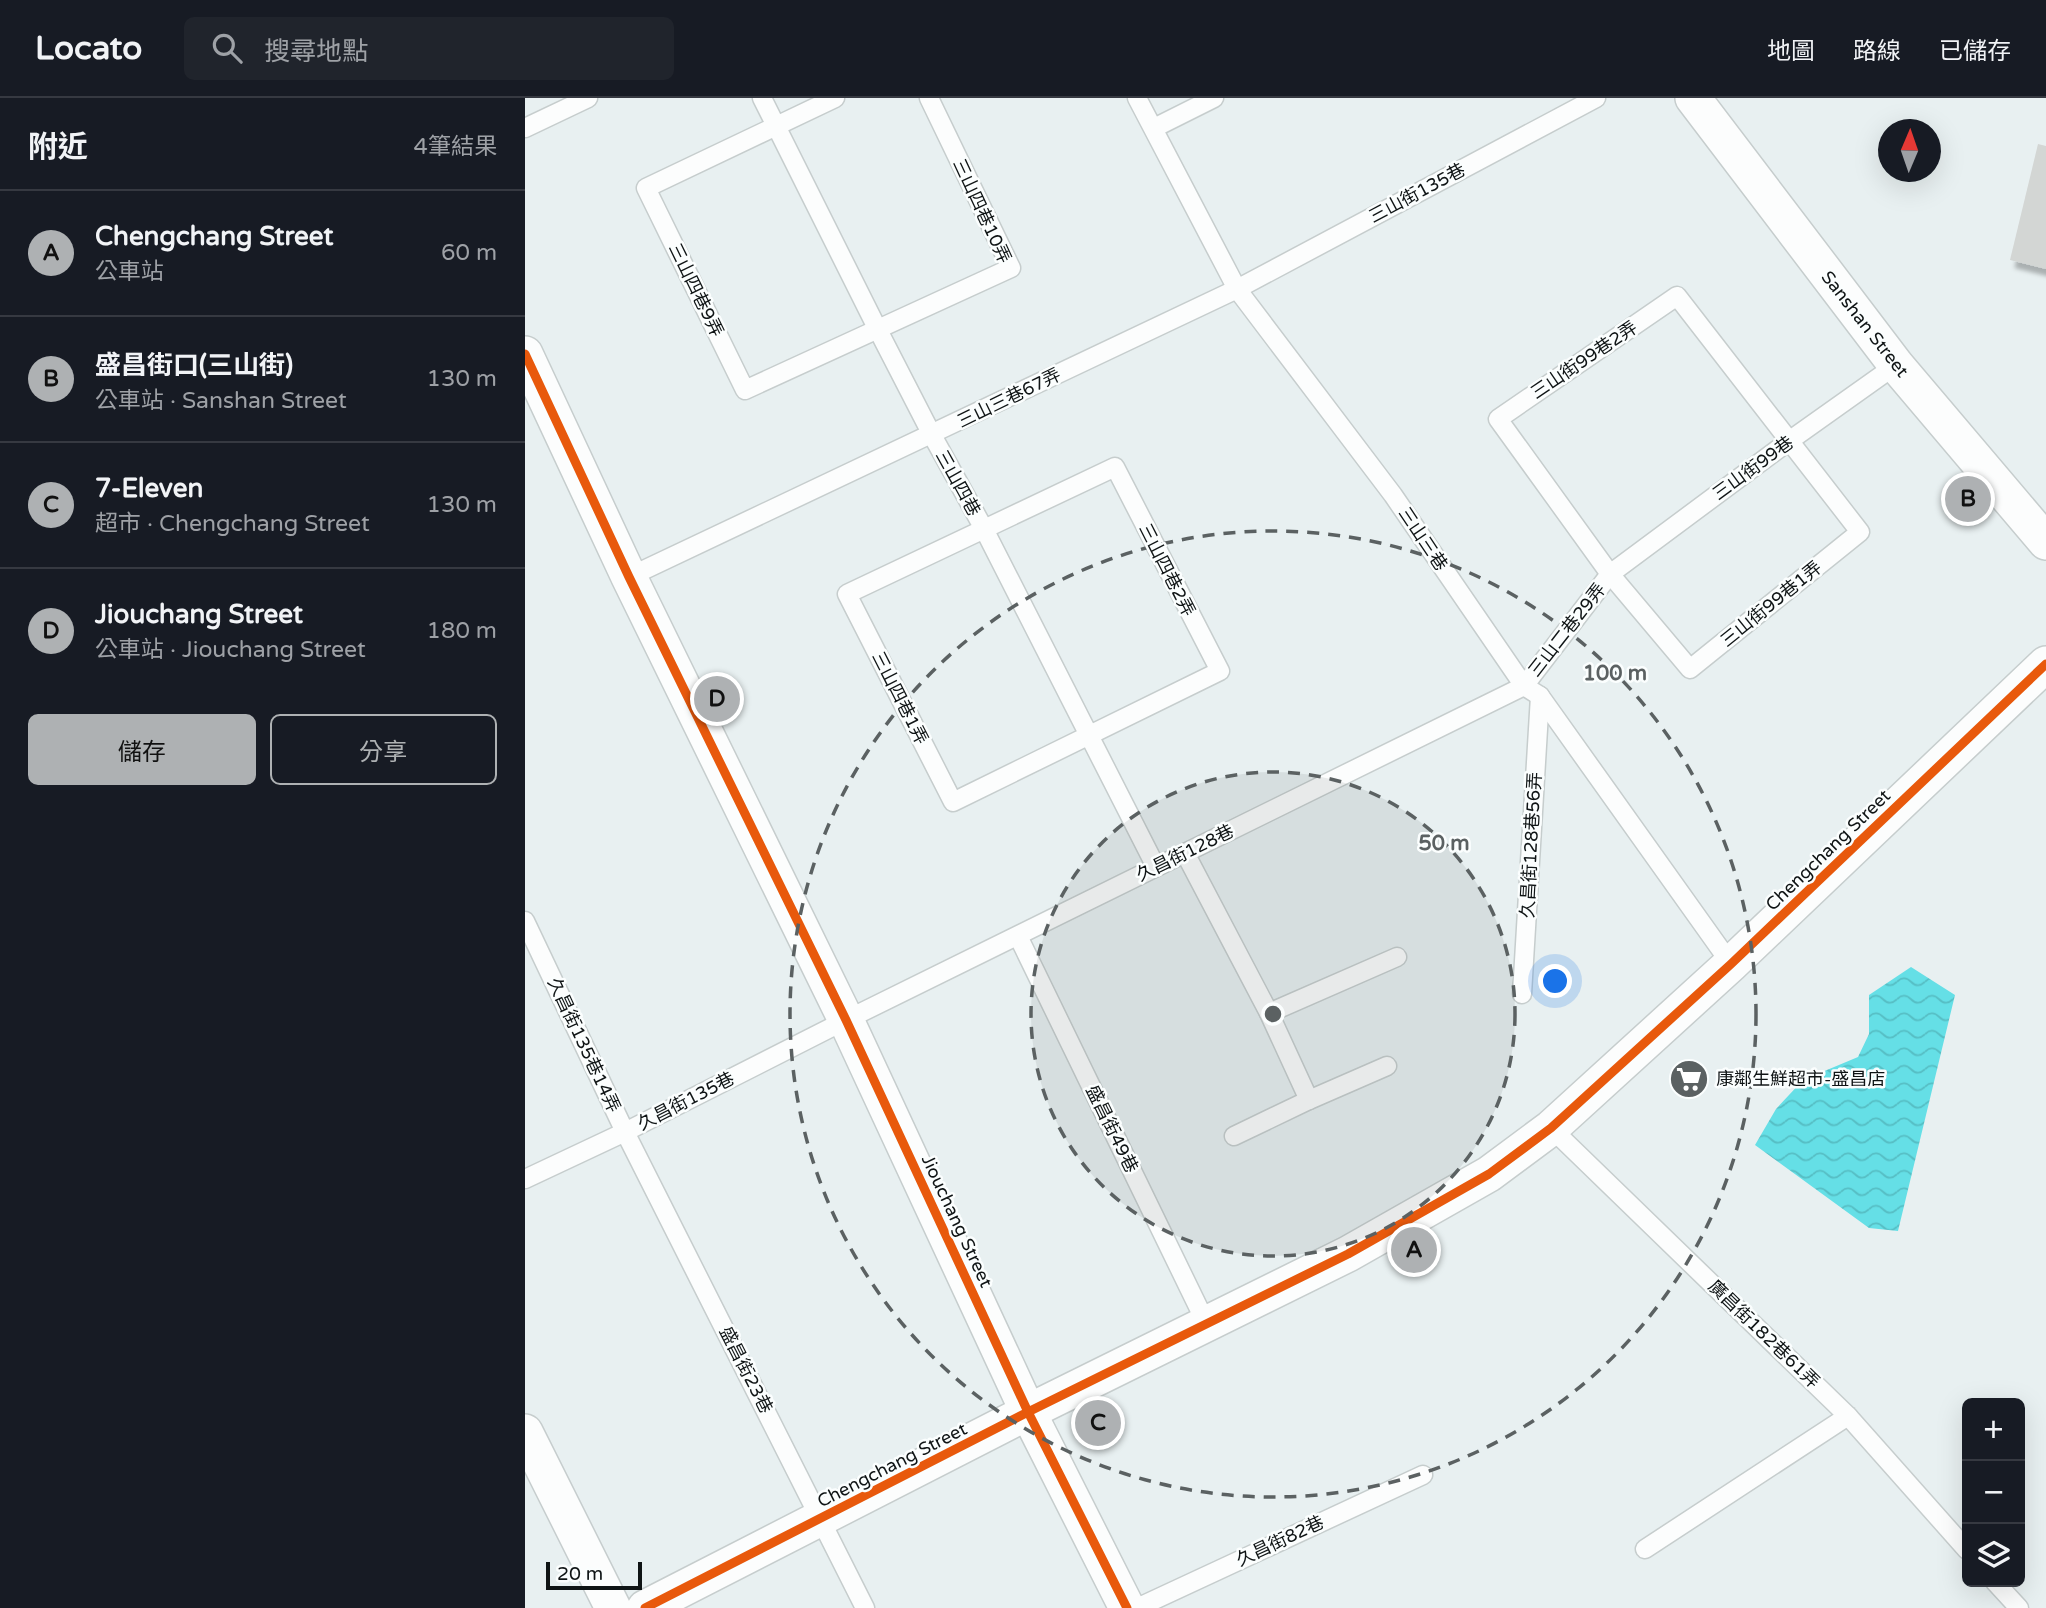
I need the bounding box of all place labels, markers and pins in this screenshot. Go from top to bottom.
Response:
pin: B [1945,473,1991,525]
pin: D [694,673,740,725]
centre of rings [1261,1002,1285,1026]
supermarket icon: 康鄰生鮮超市-盛昌店 [1668,1058,1710,1100]
place label: 康鄰生鮮超市-盛昌店 [1716,1068,1885,1090]
pin: A [1391,1224,1437,1276]
pin: C [1075,1397,1121,1449]

